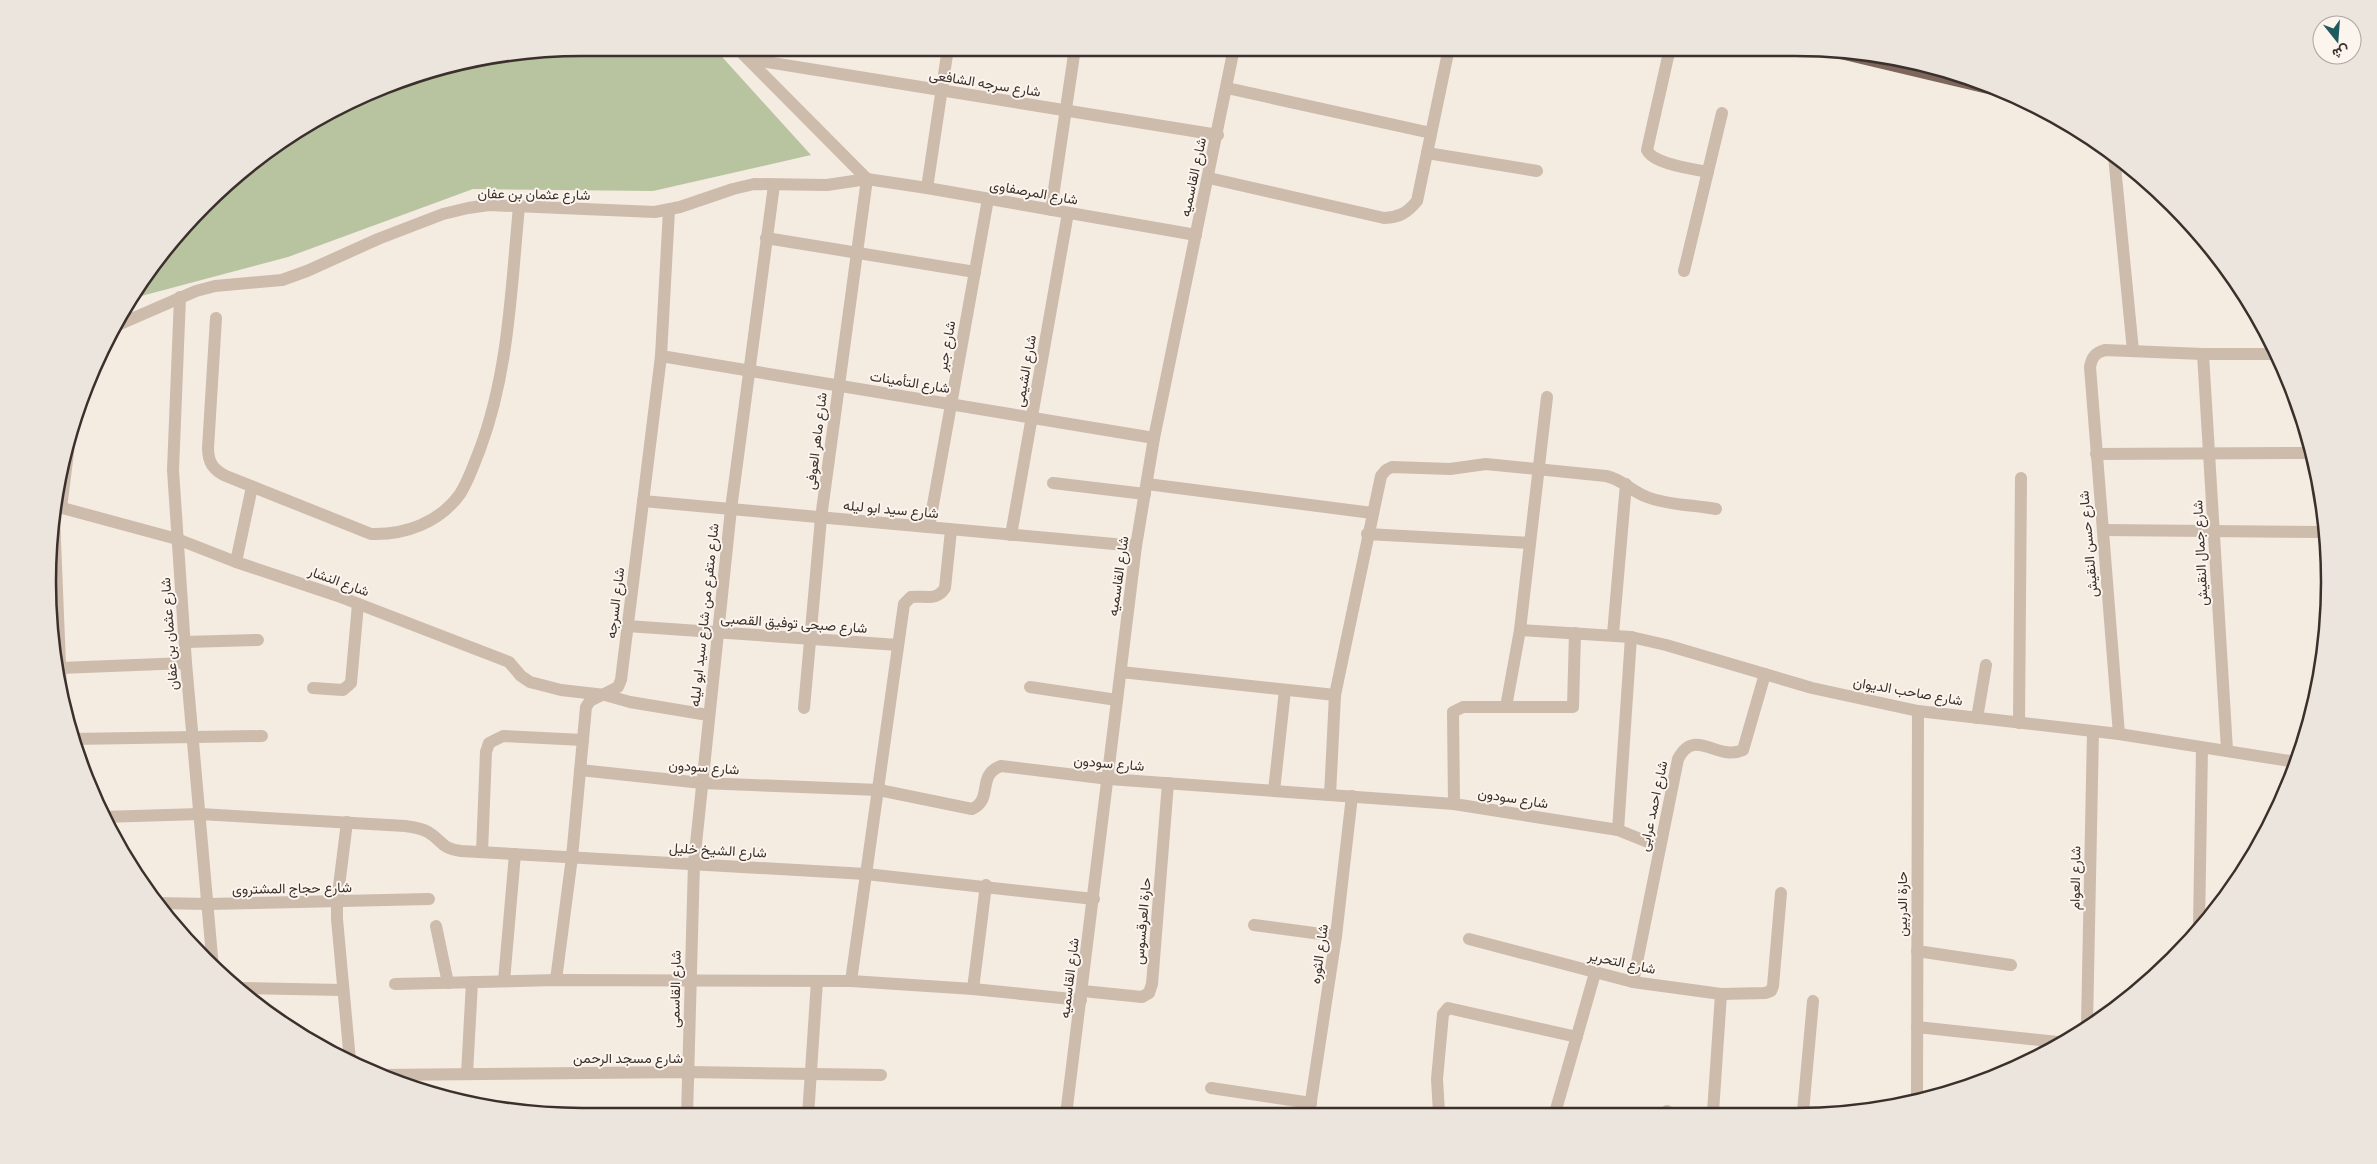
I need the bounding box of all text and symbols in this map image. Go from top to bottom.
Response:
north arrow [2312,15,2362,65]
text: ش [2330,41,2351,63]
street label: شارع سرجه الشافعى [928,66,1042,103]
street label: شارع القاسميه [1177,136,1212,219]
street label: شارع المرصفاوى [988,176,1079,211]
street label: شارع عثمان بن عفان [477,185,591,206]
street label: شارع جبر [934,319,961,374]
street label: شارع الشيمى [1011,334,1042,409]
street label: شارع التأمينات [868,368,951,399]
street label: شارع ماهر العوفى [802,391,833,491]
street label: شارع حسن النقيش [2075,490,2104,598]
street label: شارع سيد ابو ليله [842,497,939,524]
street label: شارع جمال النقيش [2189,500,2214,606]
street label: شارع متفرع من شارع سيد ابو ليله [686,522,725,708]
street label: شارع القاسميه [1104,535,1135,617]
street label: شارع النشار [304,562,372,602]
street label: شارع السرجه [603,567,630,640]
street label: شارع عثمان بن عفان [157,577,184,691]
street label: شارع صبحى توفيق القصبى [720,610,868,639]
street label: شارع صاحب الديوان [1851,673,1964,711]
street label: شارع سودون [1073,752,1145,777]
street label: شارع سودون [668,757,740,780]
street label: شارع احمد عرابى [1636,759,1673,853]
street label: شارع سودون [1476,785,1549,814]
street label: شارع الشيخ خليل [669,839,767,864]
street label: شارع العوام [2066,846,2087,910]
street label: حارة الدربين [1894,871,1911,937]
street label: حارة العرقسوس [1130,877,1155,965]
street label: شارع حجاج المشتروى [232,879,352,900]
street label: شارع الثوره [1307,923,1334,985]
street label: شارع القاسميه [1056,937,1085,1019]
street label: شارع التحرير [1585,947,1657,980]
street label: شارع القاسمى [666,950,687,1028]
street label: شارع مسجد الرحمن [573,1050,683,1069]

